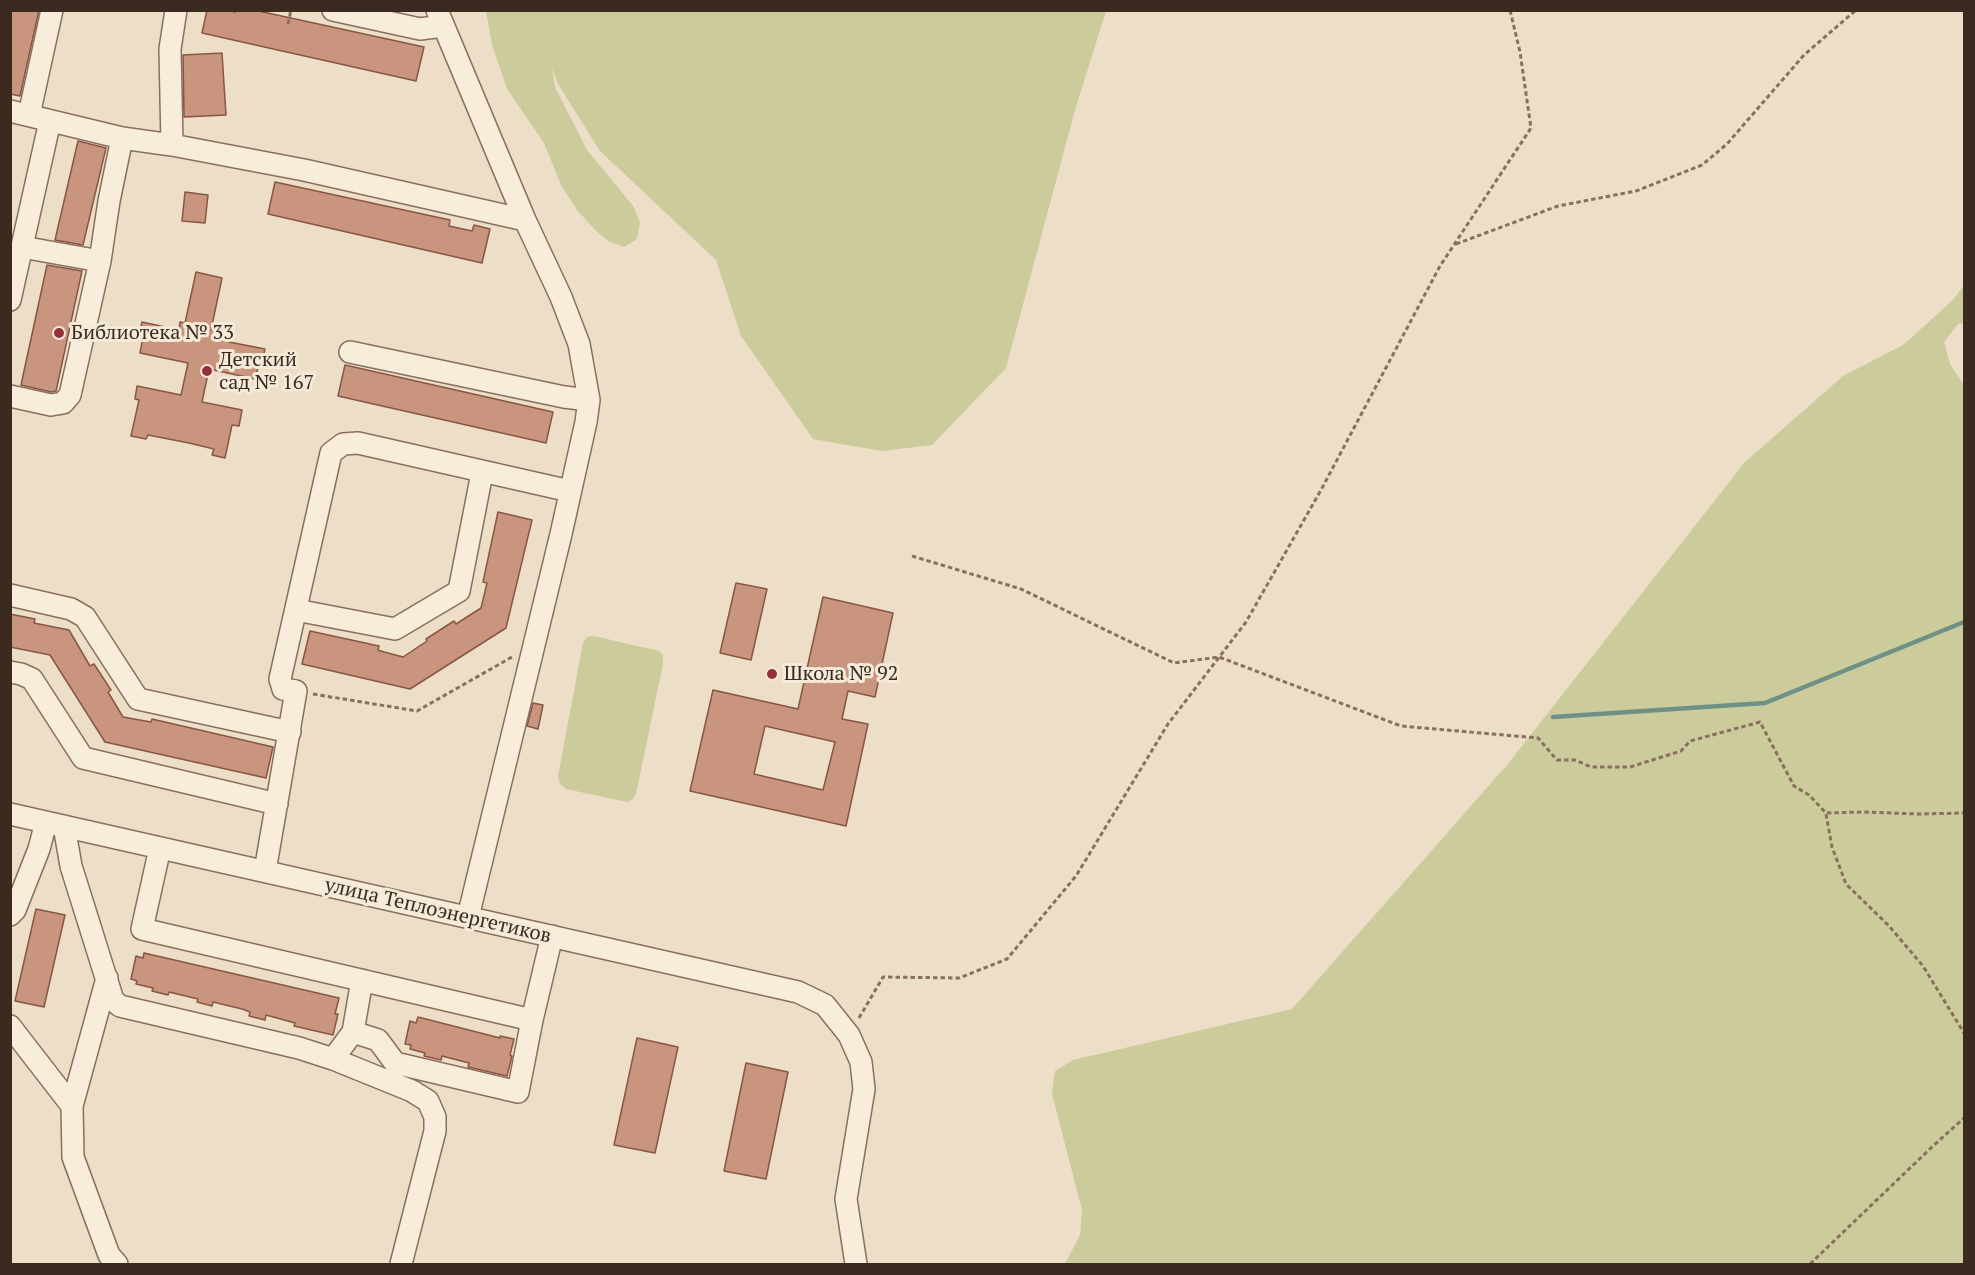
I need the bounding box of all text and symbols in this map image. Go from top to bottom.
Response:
place label: Библиотека № 33 [71,321,234,345]
marker: Библиотека № 33 [52,326,66,340]
place label: Детский сад № 167 [219,348,314,395]
marker: Детский сад № 167 [200,364,214,378]
place label: Школа № 92 [784,662,898,686]
marker: Школа № 92 [765,667,779,681]
street label: улица Теплоэнергетиков [322,873,554,949]

